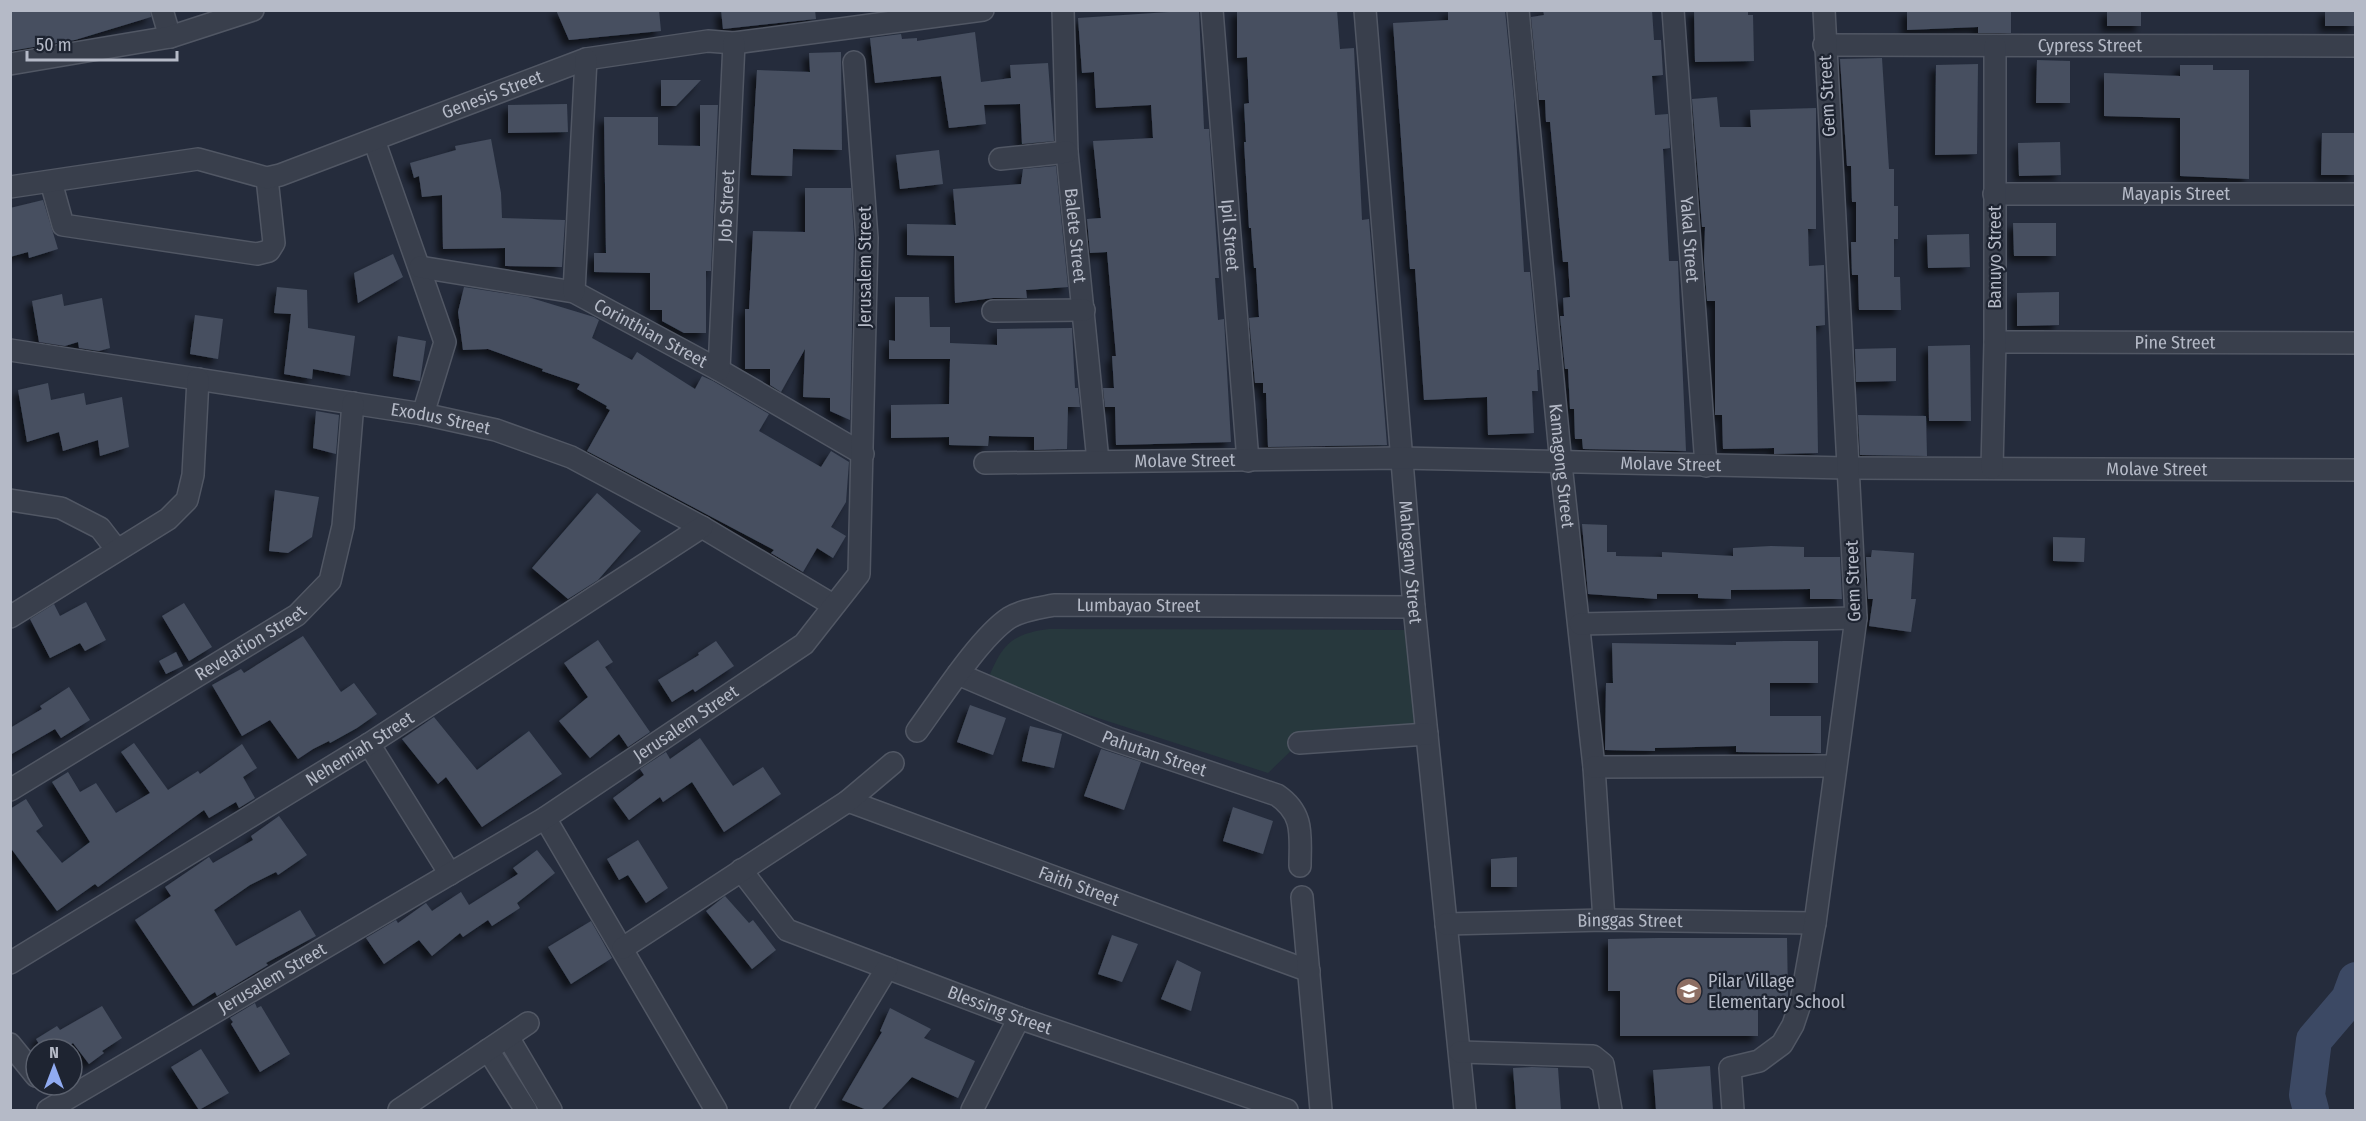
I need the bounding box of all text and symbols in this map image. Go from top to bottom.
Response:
scale bar [27,24,177,62]
text: 50 m [36,34,72,56]
street label: Cypress Street [2038,34,2142,57]
street label: Gem Street [1814,55,1840,137]
street label: Genesis Street [439,65,546,124]
street label: Job Street [714,169,739,243]
street label: Mayapis Street [2122,183,2230,205]
street label: Balete Street [1060,187,1091,284]
street label: Yakal Street [1676,195,1704,283]
street label: Ipil Street [1216,198,1244,272]
street label: Banuyo Street [1984,205,2006,309]
street label: Jerusalem Street [854,206,876,328]
street label: Corinthian Street [590,294,711,373]
street label: Pine Street [2135,331,2216,354]
street label: Exodus Street [389,398,492,439]
street label: Kamagong Street [1544,403,1579,529]
street label: Molave Street [1134,449,1236,472]
street label: Molave Street [1620,452,1722,476]
street label: Molave Street [2106,458,2207,480]
street label: Mahogany Street [1394,500,1427,625]
street label: Gem Street [1841,540,1865,622]
street label: Lumbayao Street [1077,594,1201,617]
street label: Revelation Street [191,601,311,686]
street label: Jerusalem Street [629,680,742,767]
street label: Nehemiah Street [302,707,418,791]
street label: Pahutan Street [1099,726,1210,781]
street label: Faith Street [1036,861,1122,911]
street label: Binggas Street [1577,909,1683,932]
street label: Jerusalem Street [214,938,330,1019]
place label: Pilar Village Elementary School [1708,970,1845,1013]
school or university icon: Pilar Village Elementary School [1674,976,1704,1006]
street label: Blessing Street [944,981,1055,1040]
north arrow [24,1037,84,1097]
text: N [49,1043,59,1062]

